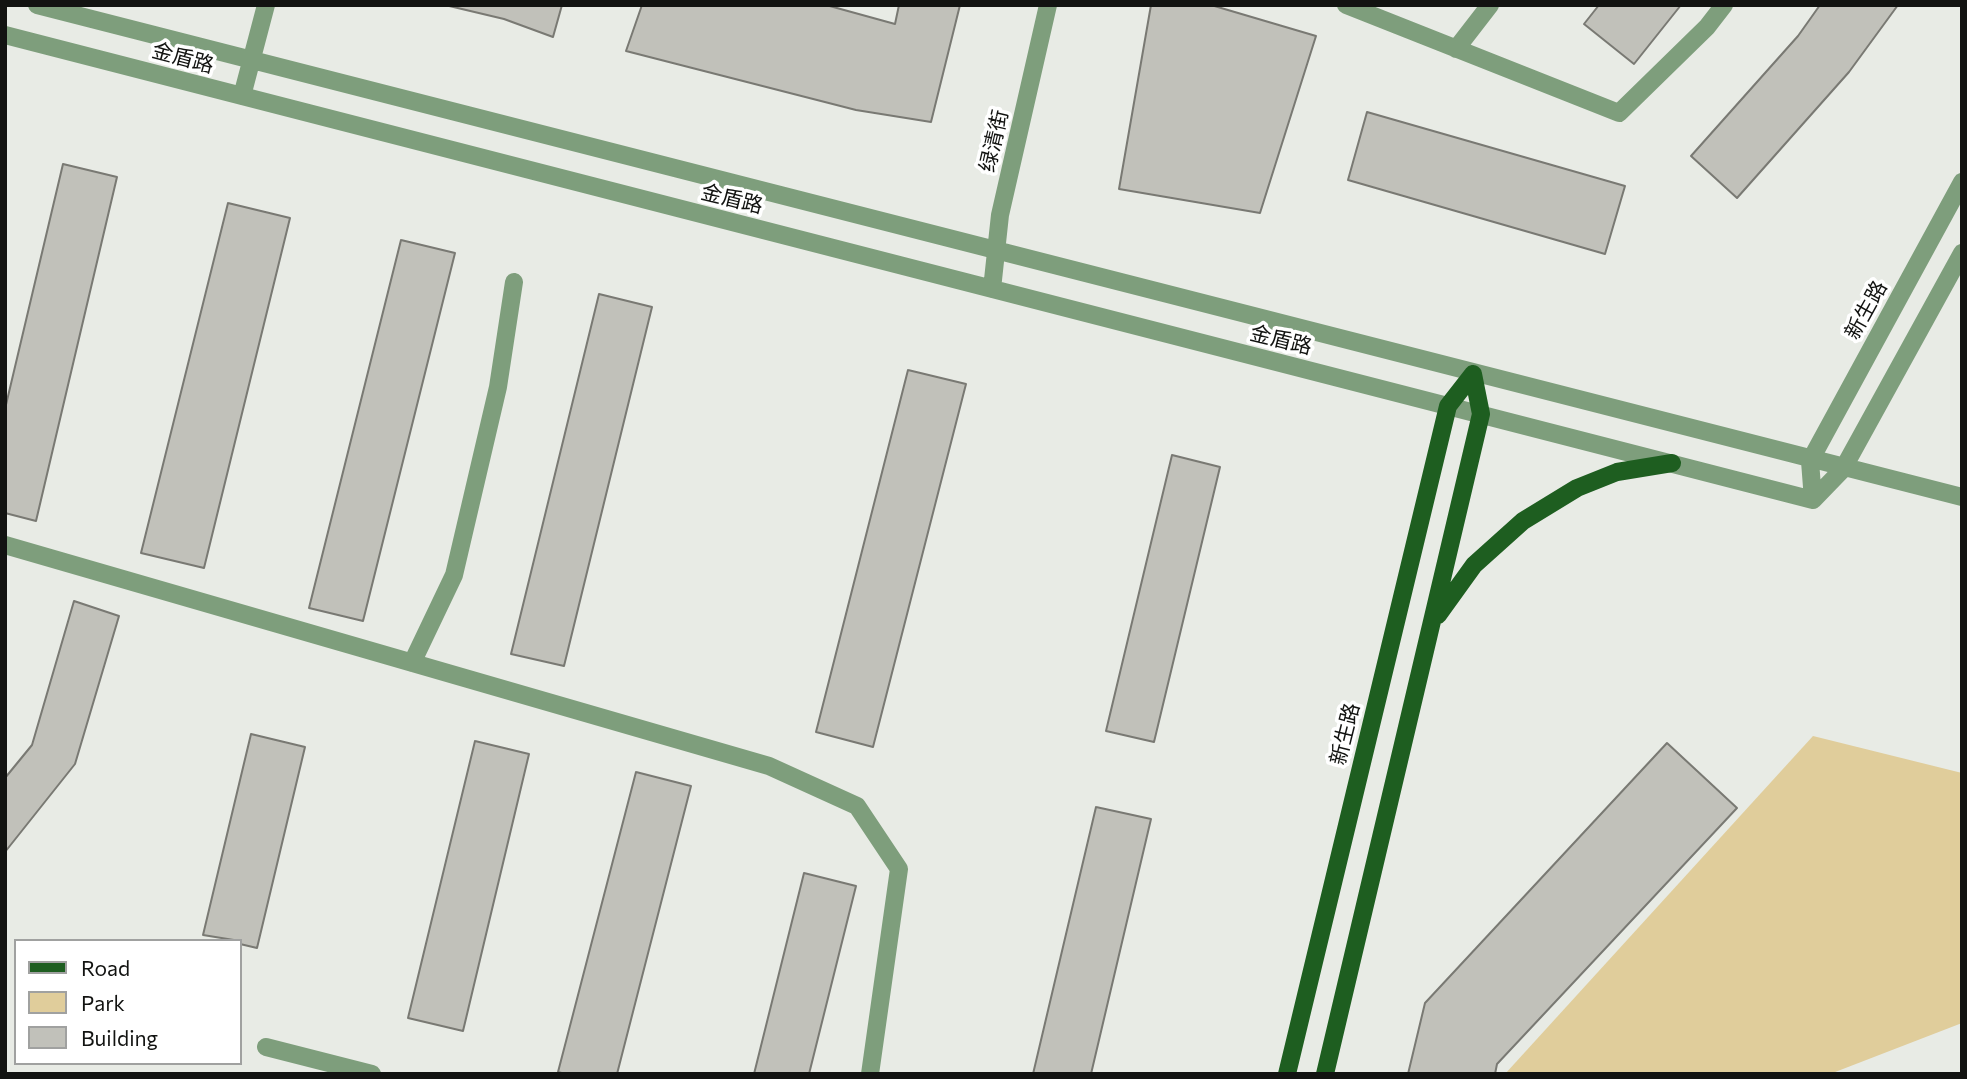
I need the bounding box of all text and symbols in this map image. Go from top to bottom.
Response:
street label: 金盾路 [149,38,217,78]
street label: 绿清街 [975,107,1013,175]
street label: 金盾路 [698,179,766,219]
street label: 新生路 [1840,276,1892,344]
street label: 金盾路 [1247,320,1315,360]
street label: 新生路 [1325,700,1365,768]
legend [14,939,242,1065]
text: Road [81,955,130,980]
text: Park [81,990,125,1015]
text: Building [81,1025,158,1050]

